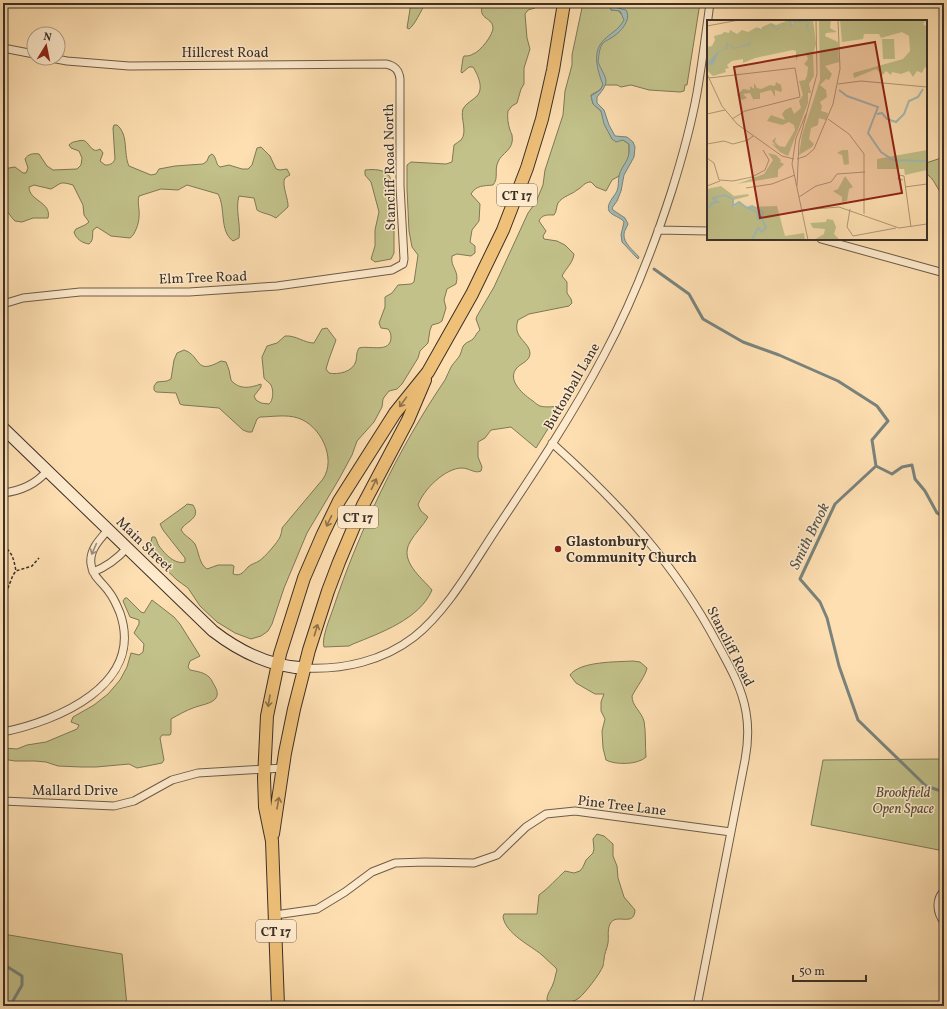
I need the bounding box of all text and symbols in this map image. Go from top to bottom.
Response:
inset map [707,20,927,240]
north arrow [26,26,66,66]
text: N [42,30,53,46]
street label: Hillcrest Road [181,44,269,63]
street label: Stancliff Road North [380,103,401,231]
road number: CT 17 [497,184,537,206]
street label: Elm Tree Road [158,267,248,290]
street label: Buttonball Lane [540,339,605,434]
one-way arrow [399,397,407,408]
one-way arrow [371,478,378,490]
water label: Smith Brook [785,500,836,574]
road number: CT 17 [338,506,378,528]
street label: Main Street [111,513,177,577]
one-way arrow [325,515,332,527]
place label: Glastonbury Community Church [566,533,697,568]
one-way arrow [90,543,98,555]
marker: Glastonbury Community Church [553,544,563,554]
street label: Stancliff Road [701,603,758,690]
one-way arrow [312,624,320,636]
one-way arrow [265,694,273,707]
street label: Mallard Drive [32,782,118,801]
park label: Brookfield Open Space [872,784,934,819]
street label: Pine Tree Lane [576,792,668,821]
one-way arrow [275,796,283,809]
road number: CT 17 [256,920,296,942]
scale bar [793,957,866,983]
text: 50 m [799,964,825,980]

